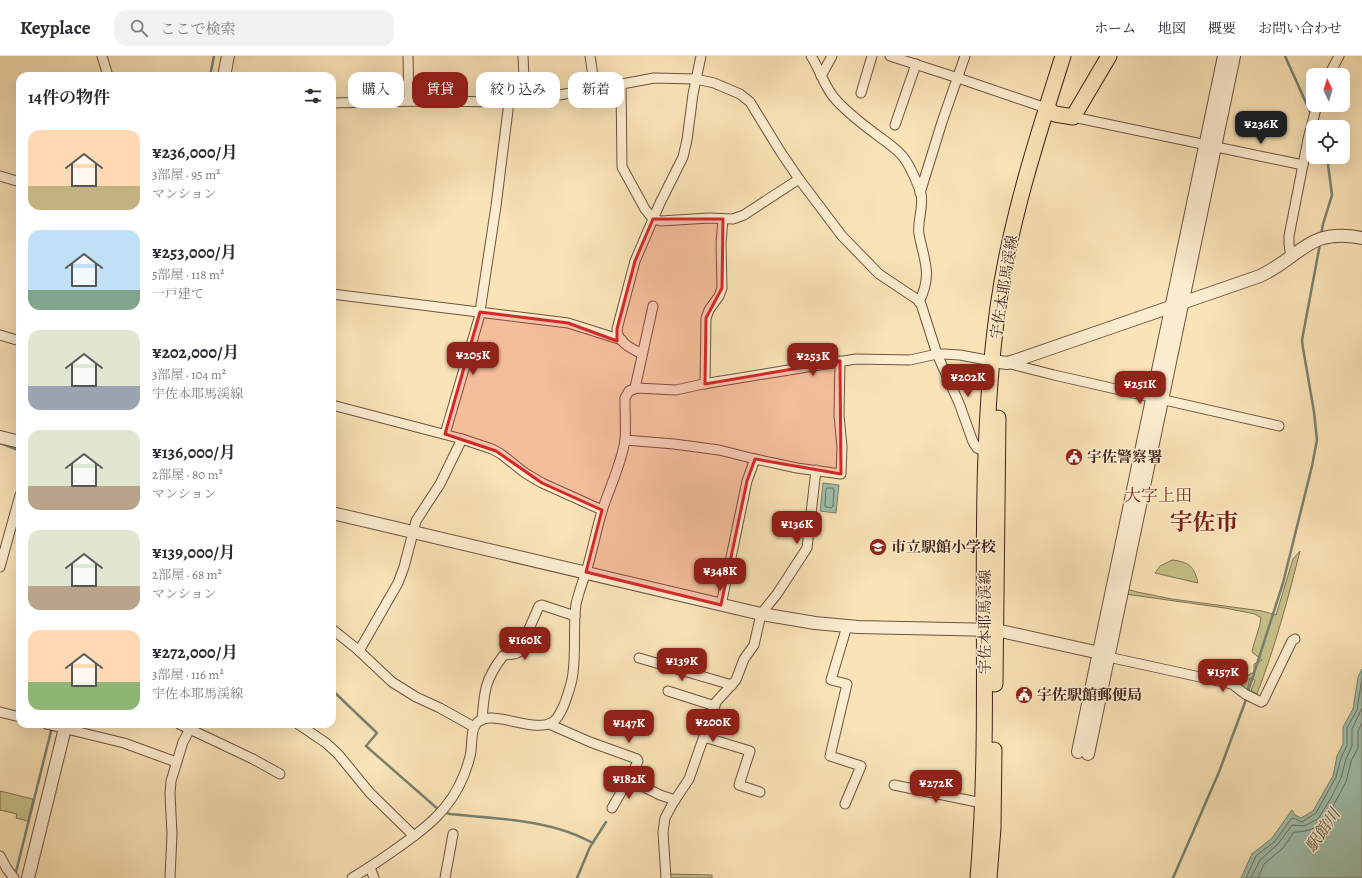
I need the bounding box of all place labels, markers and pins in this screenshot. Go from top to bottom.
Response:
pin: ¥236K [1233,111,1289,145]
pin: ¥205K [445,342,501,376]
pin: ¥253K [785,343,841,377]
pin: ¥202K [940,364,996,398]
pin: ¥251K [1112,371,1168,405]
public building icon: 宇佐警察署 [1064,447,1084,467]
place label: 宇佐警察署 [1087,447,1162,467]
pin: ¥136K [769,511,825,545]
school or university icon: 市立駅館小学校 [868,537,888,557]
place label: 市立駅館小学校 [891,537,996,557]
pin: ¥348K [692,558,748,592]
pin: ¥160K [497,627,553,661]
pin: ¥139K [654,648,710,682]
pin: ¥157K [1195,659,1251,693]
public building icon: 宇佐駅館郵便局 [1014,685,1034,705]
place label: 宇佐駅館郵便局 [1037,685,1142,705]
pin: ¥200K [685,709,741,743]
pin: ¥147K [601,710,657,744]
pin: ¥182K [601,766,657,800]
pin: ¥272K [908,770,964,804]

